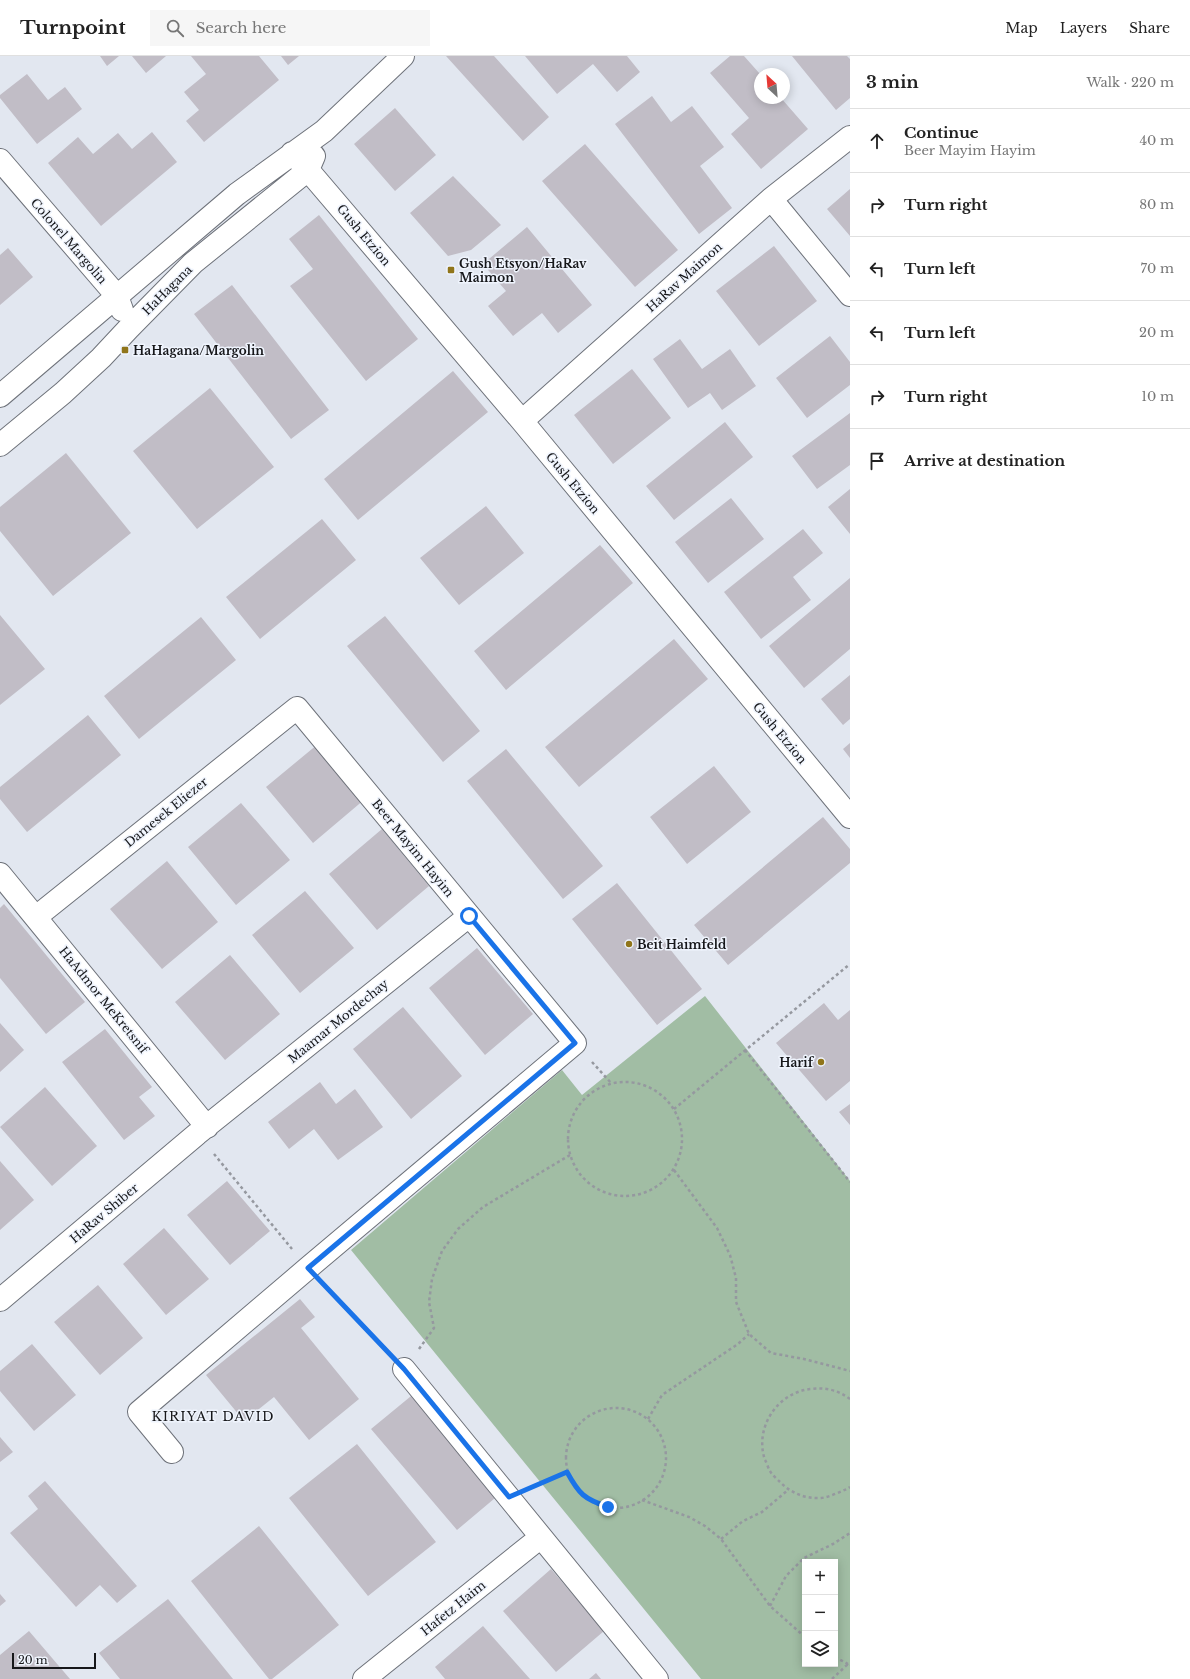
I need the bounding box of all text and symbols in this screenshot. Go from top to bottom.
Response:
search box [150,10,430,46]
text: Turnpoint [20,16,126,39]
icon: search [164,17,186,39]
text: Search here [196,18,286,37]
text: Map [1005,19,1038,37]
text: Layers [1060,19,1107,37]
text: Share [1129,19,1170,37]
north arrow [754,68,790,104]
text: 3 min [866,72,919,93]
text: Walk · 220 m [1086,74,1174,91]
text: Continue [904,123,979,142]
icon: ahead [866,130,888,152]
text: 40 m [1139,132,1174,149]
text: Beer Mayim Hayim [904,142,1036,159]
icon: right [866,194,888,216]
street label: Colonel Margolin [28,195,110,287]
text: Turn right [904,195,987,214]
text: 80 m [1139,196,1174,213]
street label: Gush Etzion [334,201,394,269]
street label: HaRav Maimon [643,239,725,315]
place label: Gush Etsyon/HaRav Maimon [459,256,587,285]
icon: left [866,258,888,280]
text: Turn left [904,259,975,278]
text: 70 m [1141,260,1174,277]
street label: HaHagana [139,262,195,318]
marker: Gush Etsyon/HaRav Maimon [446,265,456,275]
icon: left [866,322,888,344]
text: Turn left [904,323,975,342]
text: 20 m [1139,324,1174,341]
place label: HaHagana/Margolin [133,343,264,358]
marker: HaHagana/Margolin [120,345,130,355]
icon: right [866,386,888,408]
text: Turn right [904,387,987,406]
text: 10 m [1141,388,1174,405]
street label: Gush Etzion [543,449,603,517]
icon: arrive [866,450,888,472]
text: Arrive at destination [904,451,1065,470]
street label: Gush Etzion [750,699,810,767]
street label: Damesek Eliezer [121,774,211,850]
street label: Beer Mayim Hayim [369,796,457,900]
route start [460,907,478,925]
place label: Beit Haimfeld [637,937,727,952]
marker: Beit Haimfeld [624,939,634,949]
street label: HaAdmor MeKretsnif [56,944,153,1058]
street label: Maamar Mordechay [285,976,391,1066]
place label: Harif [779,1055,815,1070]
marker: Harif [816,1057,826,1067]
street label: HaRav Shiber [67,1180,141,1246]
district label: KIRIYAT DAVID [152,1408,274,1425]
route end [599,1498,617,1516]
map controls [802,1559,838,1667]
button: + [802,1559,838,1595]
street label: Hafetz Haim [418,1577,488,1639]
button: − [802,1595,838,1631]
button: layers [802,1631,838,1667]
scale bar [12,1651,96,1670]
text: 20 m [18,1653,48,1667]

